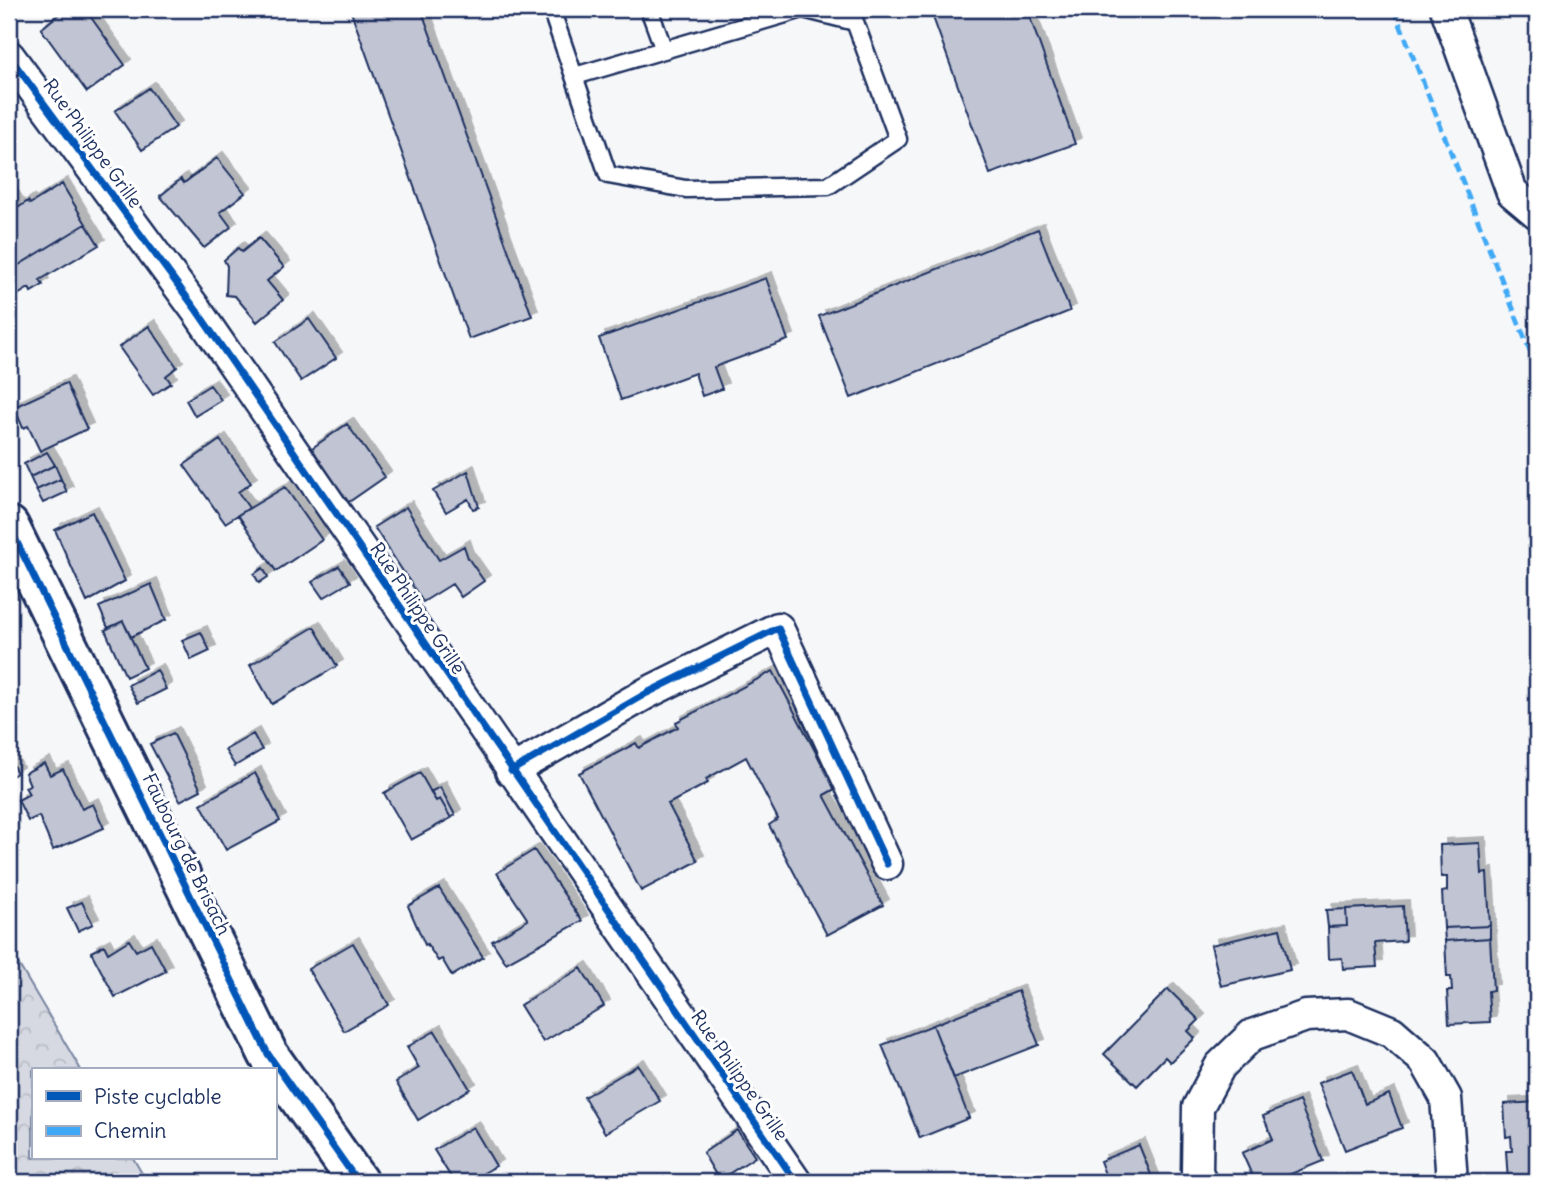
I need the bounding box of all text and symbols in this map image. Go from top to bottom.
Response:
street label: Rue Philippe Grille [38,74,148,212]
street label: Rue Philippe Grille [365,538,471,678]
street label: Faubourg de Brisach [137,769,237,939]
street label: Rue Philippe Grille [686,1005,794,1145]
legend [32,1068,276,1160]
text: Piste cyclable [94,1083,222,1110]
text: Chemin [94,1117,167,1144]

